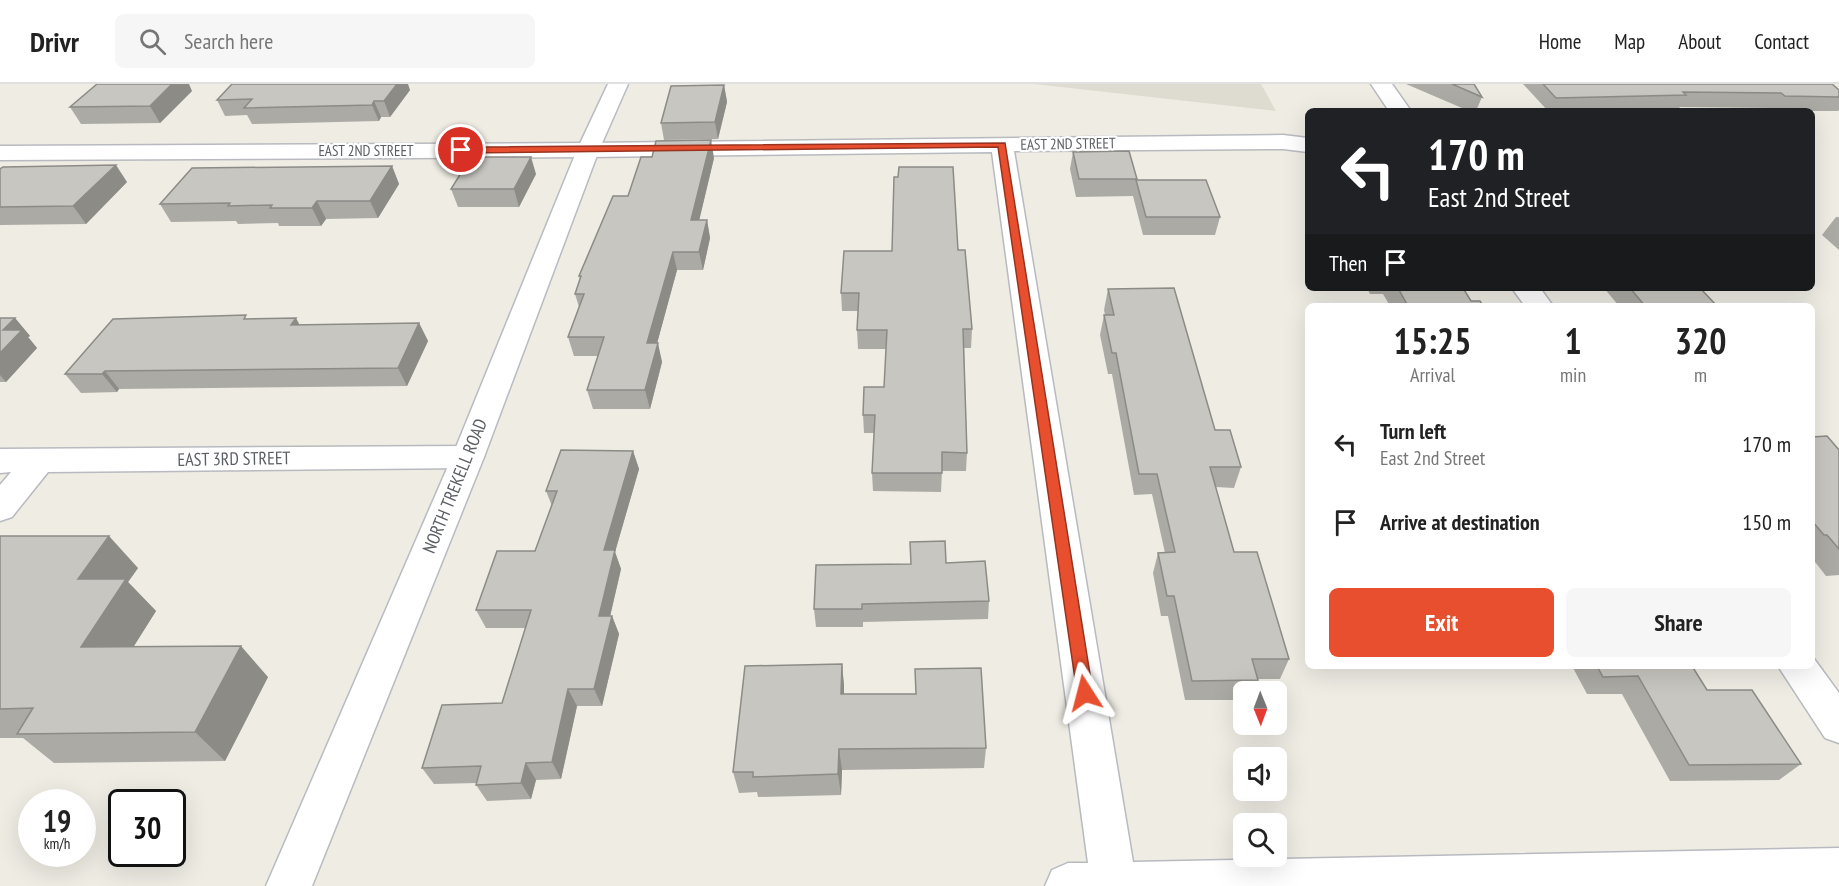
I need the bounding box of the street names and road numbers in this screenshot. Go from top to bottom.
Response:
street label: EAST 2ND STREET [1020,133,1116,154]
street label: EAST 2ND STREET [318,141,414,160]
street label: NORTH TREKELL ROAD [417,415,492,556]
street label: EAST 3RD STREET [177,446,291,471]

